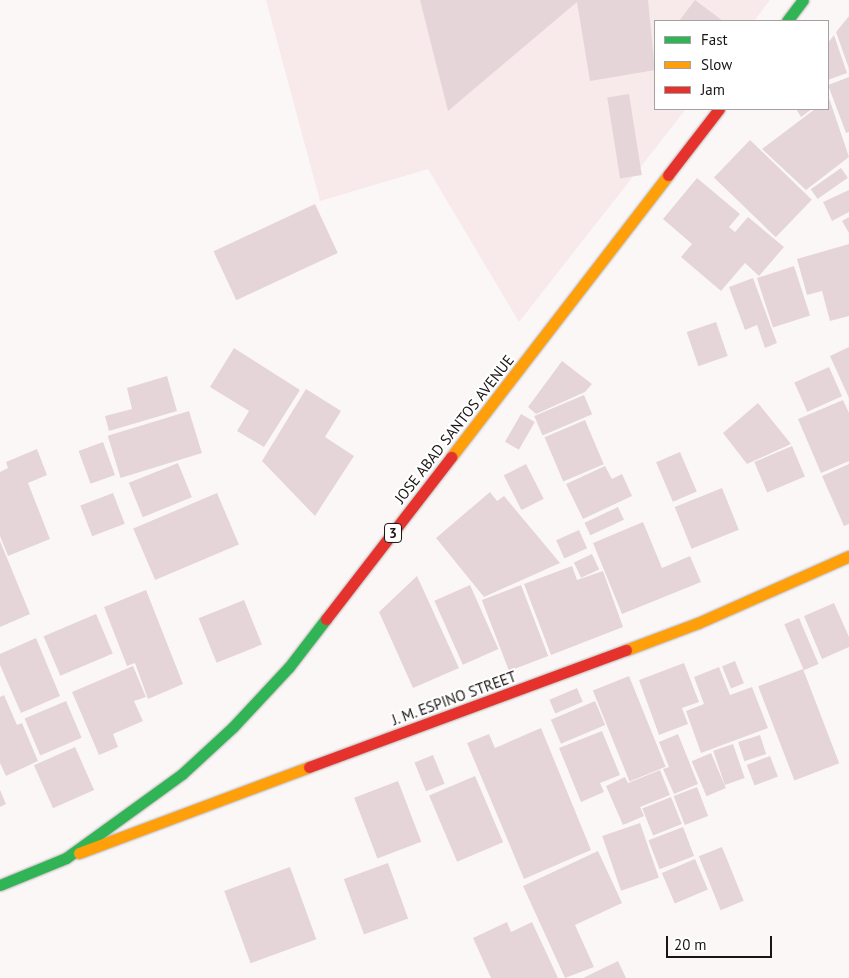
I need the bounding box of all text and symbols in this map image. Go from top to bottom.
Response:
legend [654,20,829,110]
text: Fast [701,30,728,49]
text: Slow [701,55,732,74]
text: Jam [701,80,725,99]
street label: JOSE ABAD SANTOS AVENUE [390,351,518,507]
road number: 3 [383,522,403,544]
street label: J. M. ESPINO STREET [388,667,520,729]
scale bar [669,926,775,958]
text: 20 m [674,935,707,954]

